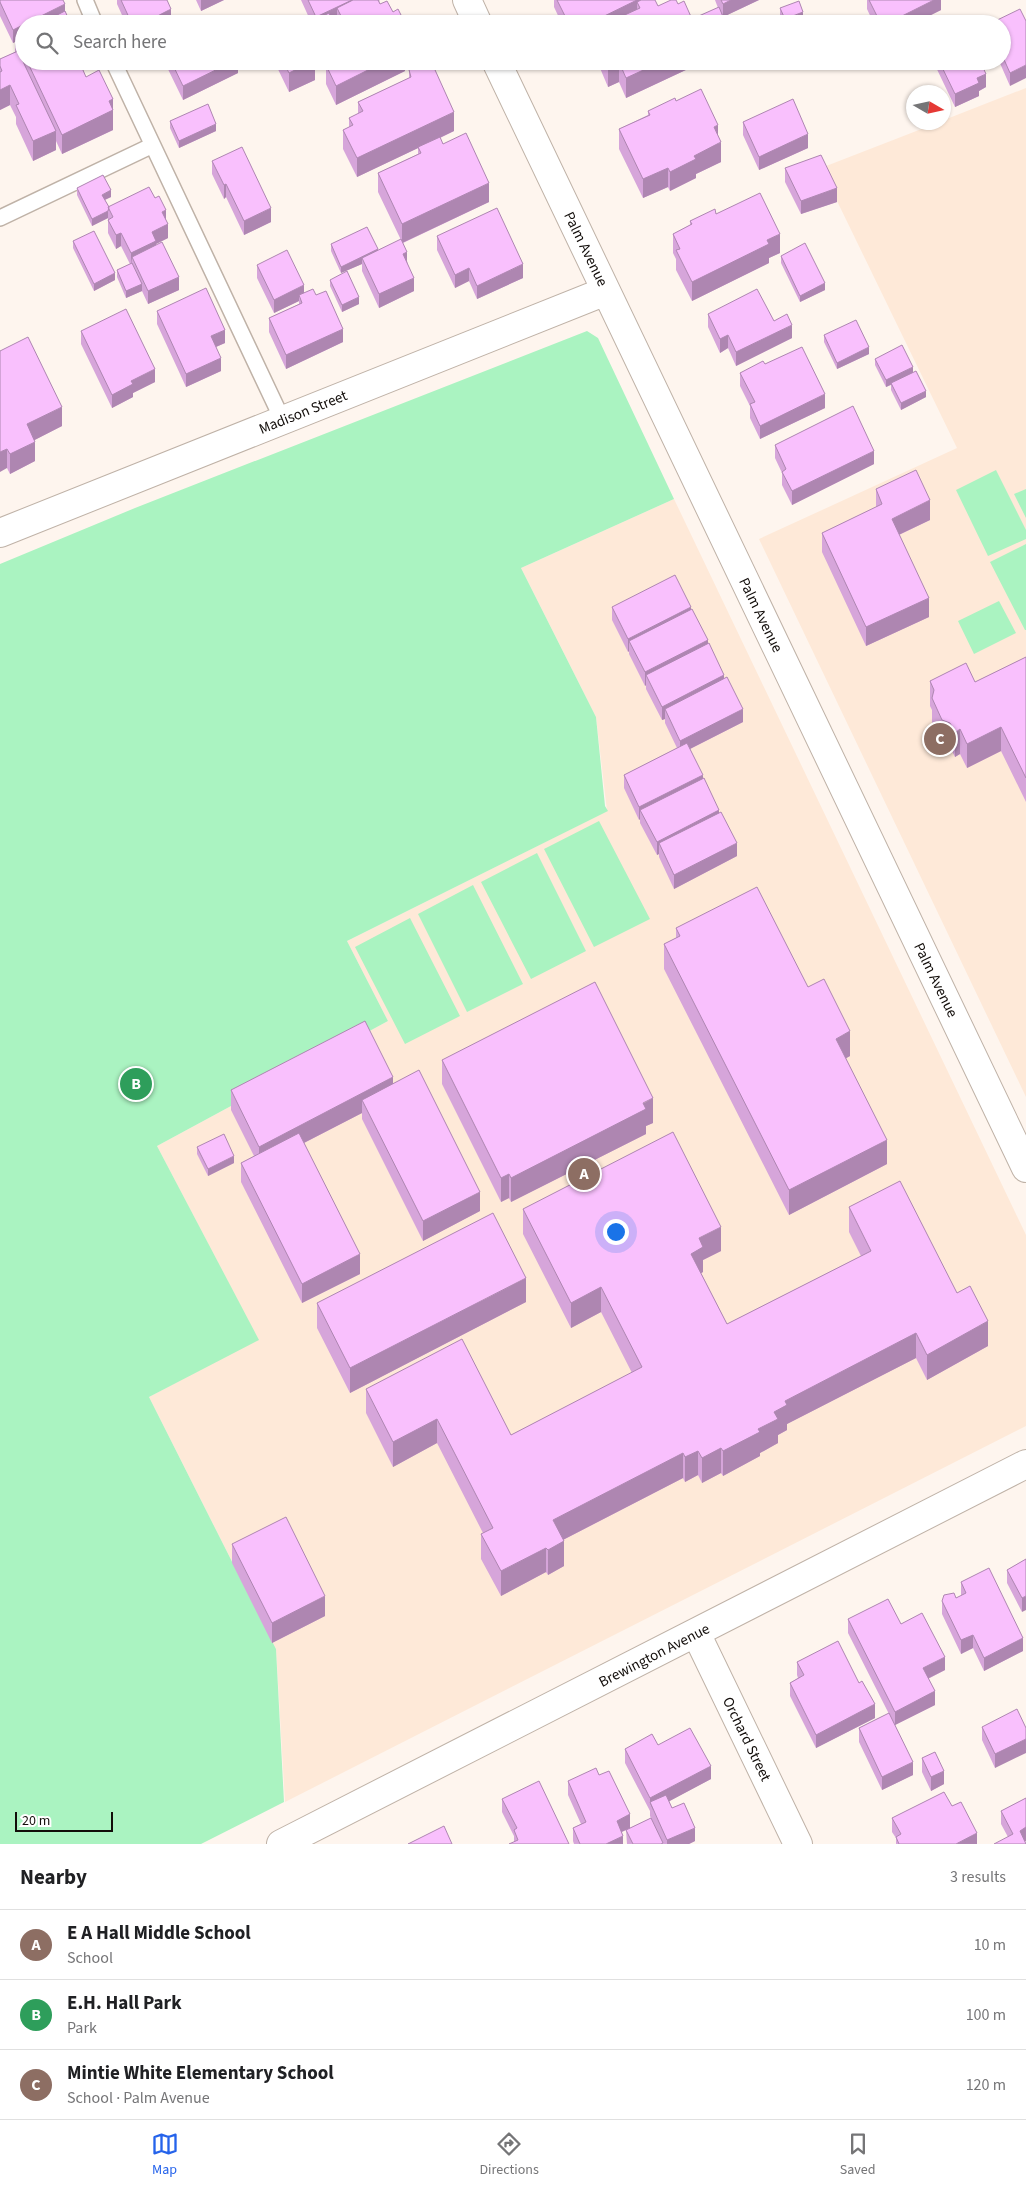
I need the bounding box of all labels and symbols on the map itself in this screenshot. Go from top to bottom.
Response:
north arrow [906,85,951,130]
street label: Palm Avenue [558,208,613,290]
street label: Madison Street [256,385,351,440]
street label: Palm Avenue [733,574,788,656]
pin: C [924,720,956,758]
street label: Palm Avenue [908,939,963,1021]
pin: B [120,1065,152,1103]
pin: A [568,1155,600,1193]
your location [603,1219,629,1245]
street label: Brewington Avenue [595,1618,713,1693]
street label: Orchard Street [717,1693,776,1785]
scale bar [15,1809,112,1832]

